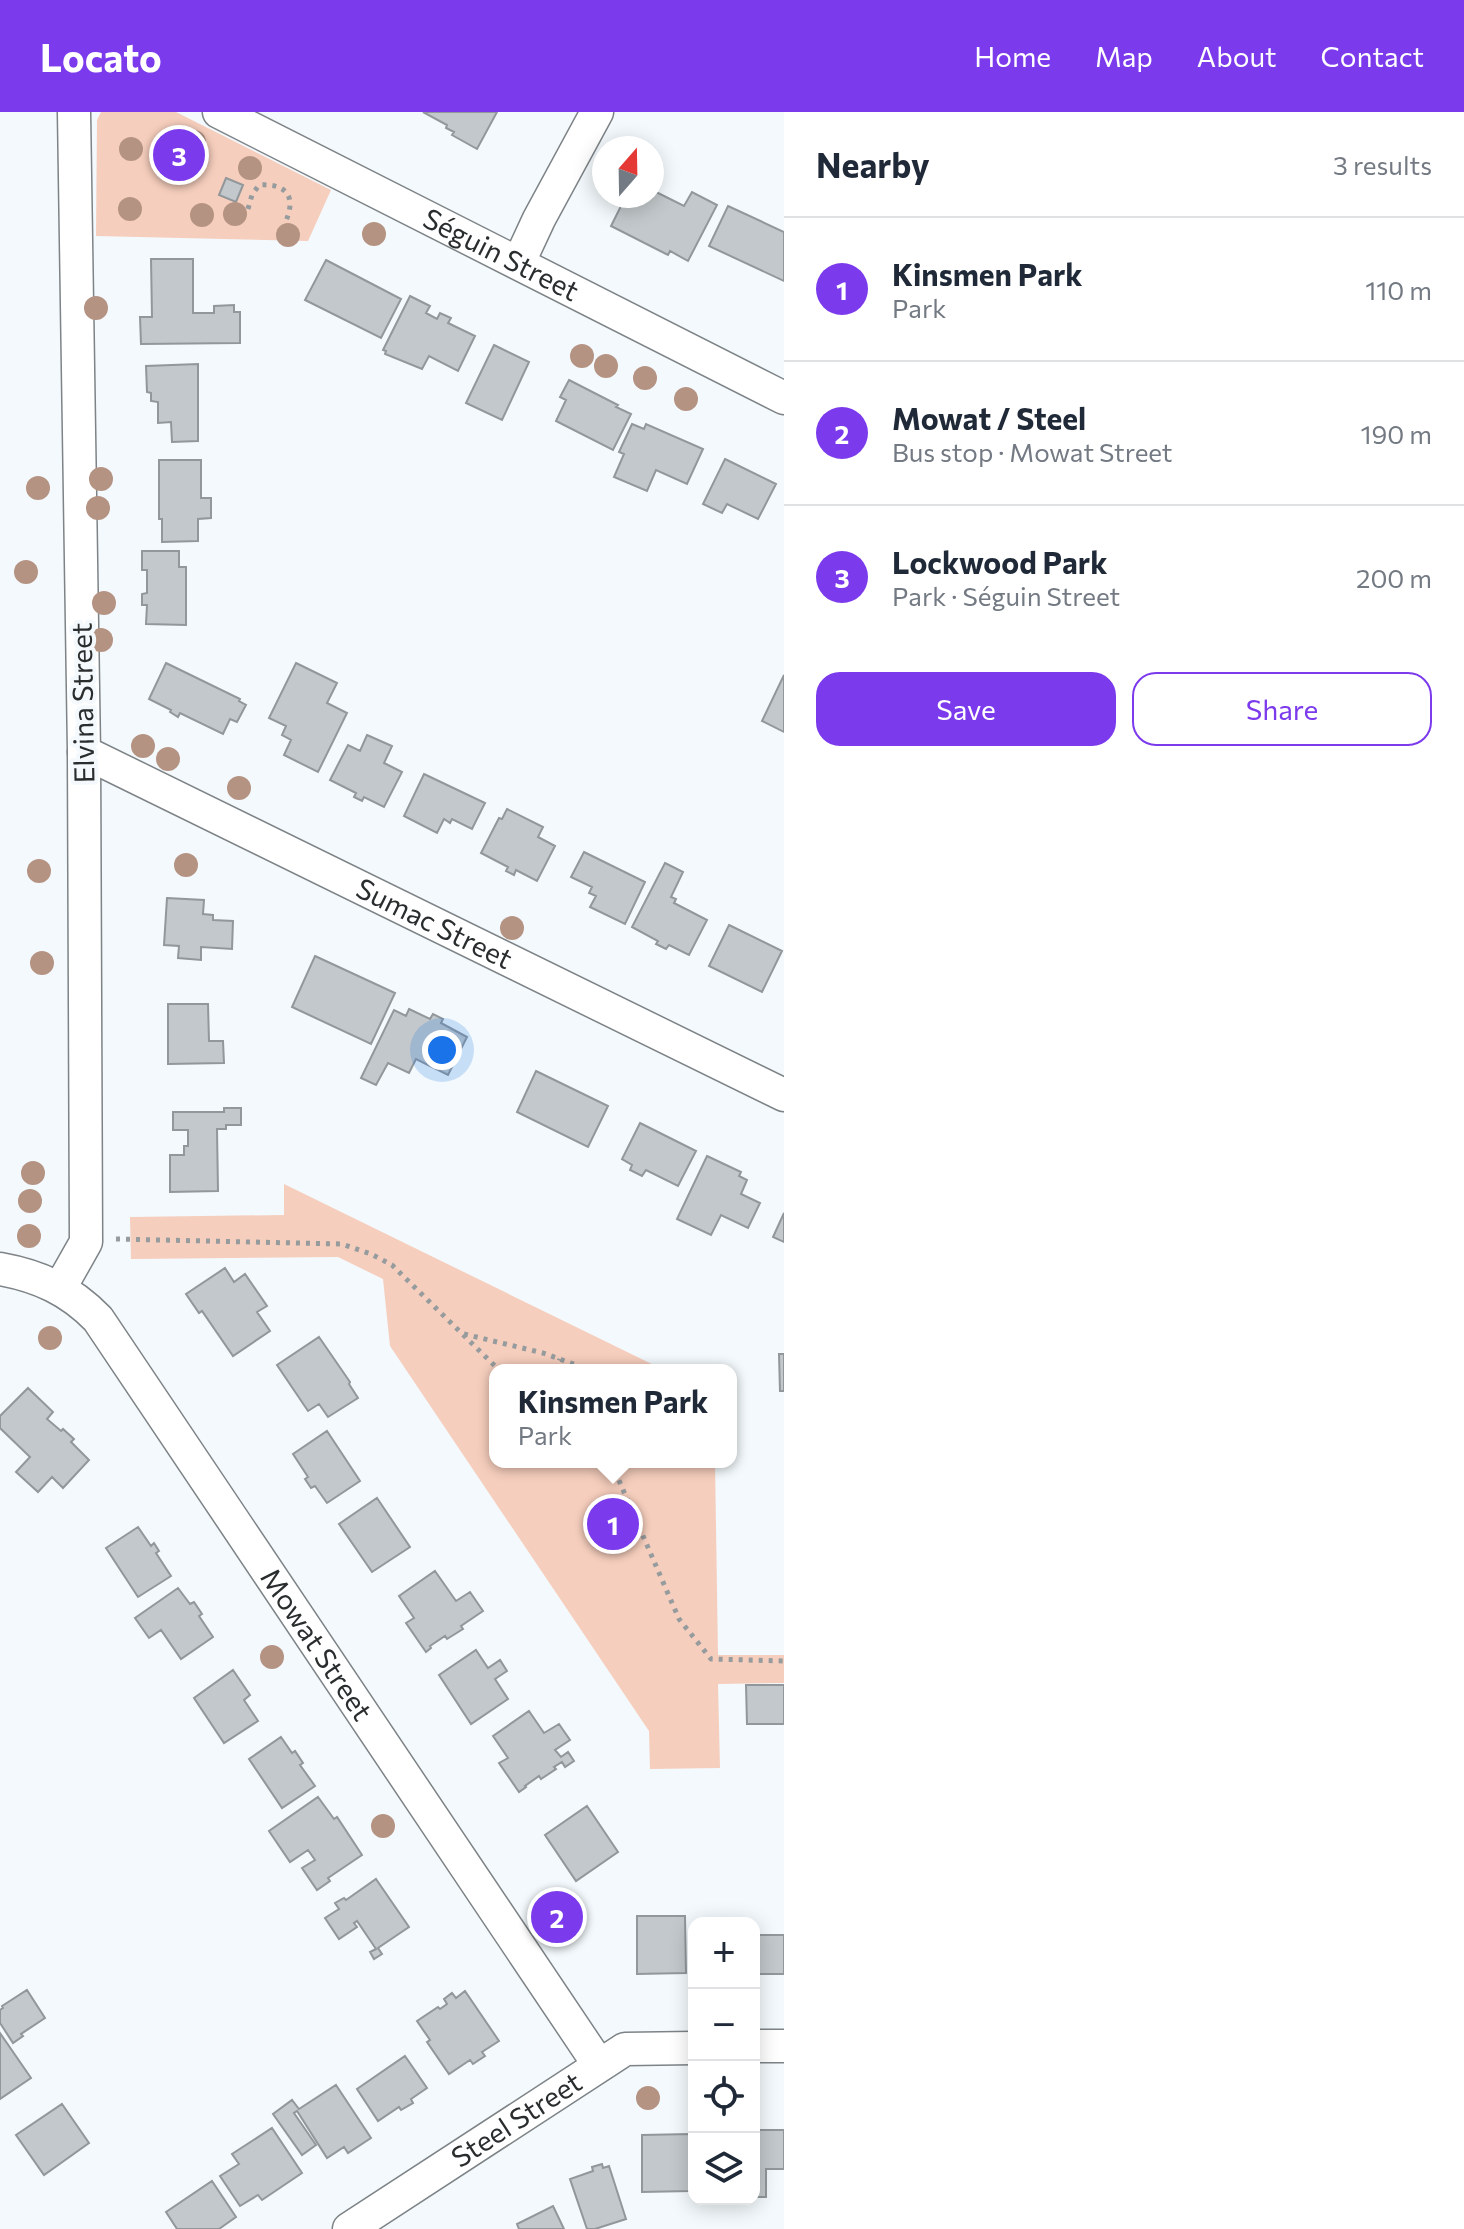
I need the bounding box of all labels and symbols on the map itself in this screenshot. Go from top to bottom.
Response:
pin: 3 [153,125,205,185]
north arrow [592,136,664,208]
street label: Séguin Street [418,200,585,307]
street label: Elvina Street [64,622,100,784]
street label: Sumac Street [351,870,518,975]
your location [422,1030,462,1070]
pin: 1 [587,1494,639,1554]
street label: Mowat Street [254,1561,381,1726]
pin: 2 [531,1887,583,1947]
street label: Steel Street [444,2064,588,2174]

